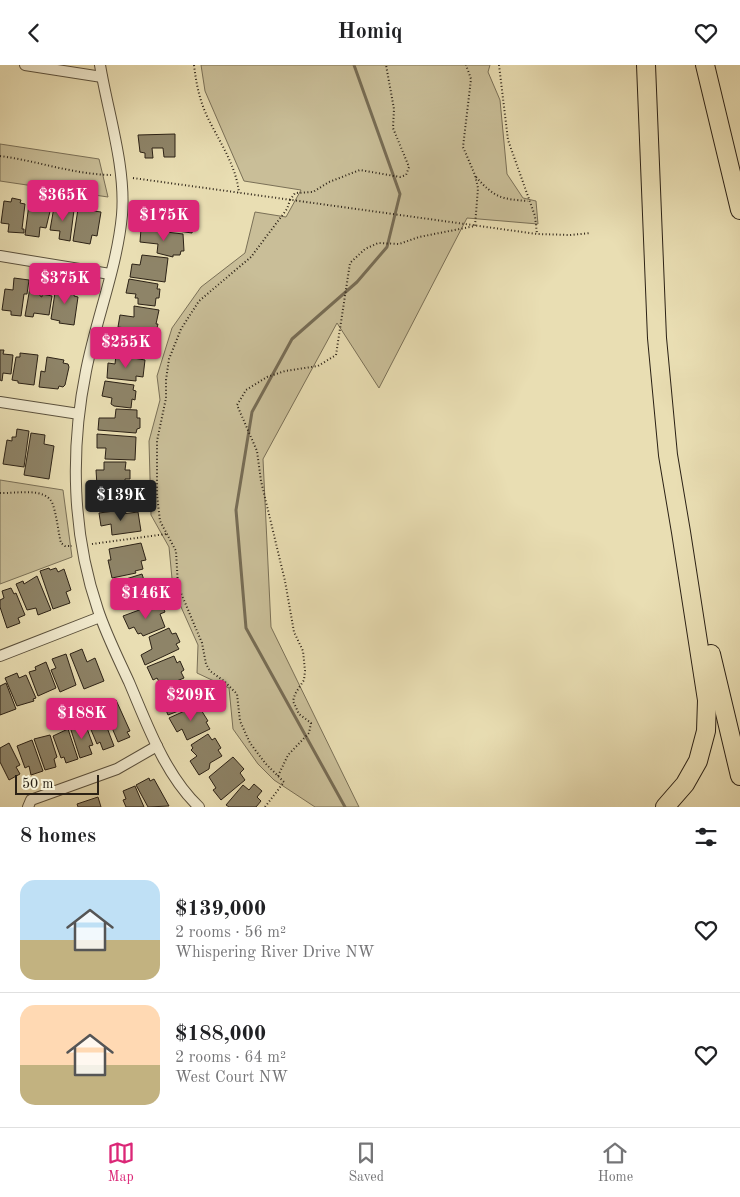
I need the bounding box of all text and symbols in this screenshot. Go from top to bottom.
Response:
icon: back [20,19,48,47]
icon: heart [692,19,720,47]
text: Homiq [338,21,402,43]
pin: $365K [28,179,98,222]
text: $365K [38,188,88,204]
pin: $175K [129,199,199,242]
text: $175K [139,208,189,224]
pin: $375K [30,263,100,305]
text: $375K [40,271,90,287]
pin: $255K [91,327,161,369]
text: $255K [101,335,151,351]
pin: $139K [86,479,156,522]
text: $139K [96,488,146,504]
pin: $146K [111,577,181,620]
text: $146K [121,586,171,602]
pin: $209K [156,679,226,722]
text: $209K [166,688,216,704]
pin: $188K [47,697,117,740]
text: $188K [57,706,107,722]
scale bar [15,772,99,795]
text: 50 m [22,777,53,791]
icon: filters [692,823,720,851]
text: 8 homes [20,826,96,847]
text: $139,000 [175,899,266,920]
icon: home [60,900,120,960]
icon: heart [692,916,720,944]
text: 2 rooms · 56 m² [175,925,286,941]
text: Whispering River Drive NW [175,945,375,961]
text: $188,000 [175,1024,266,1045]
icon: home [60,1025,120,1085]
icon: heart [692,1041,720,1069]
text: 2 rooms · 64 m² [175,1050,286,1066]
text: West Court NW [175,1070,288,1086]
tab: Map [107,1139,135,1186]
tab: Saved [348,1139,384,1186]
tab: Home [598,1139,633,1186]

